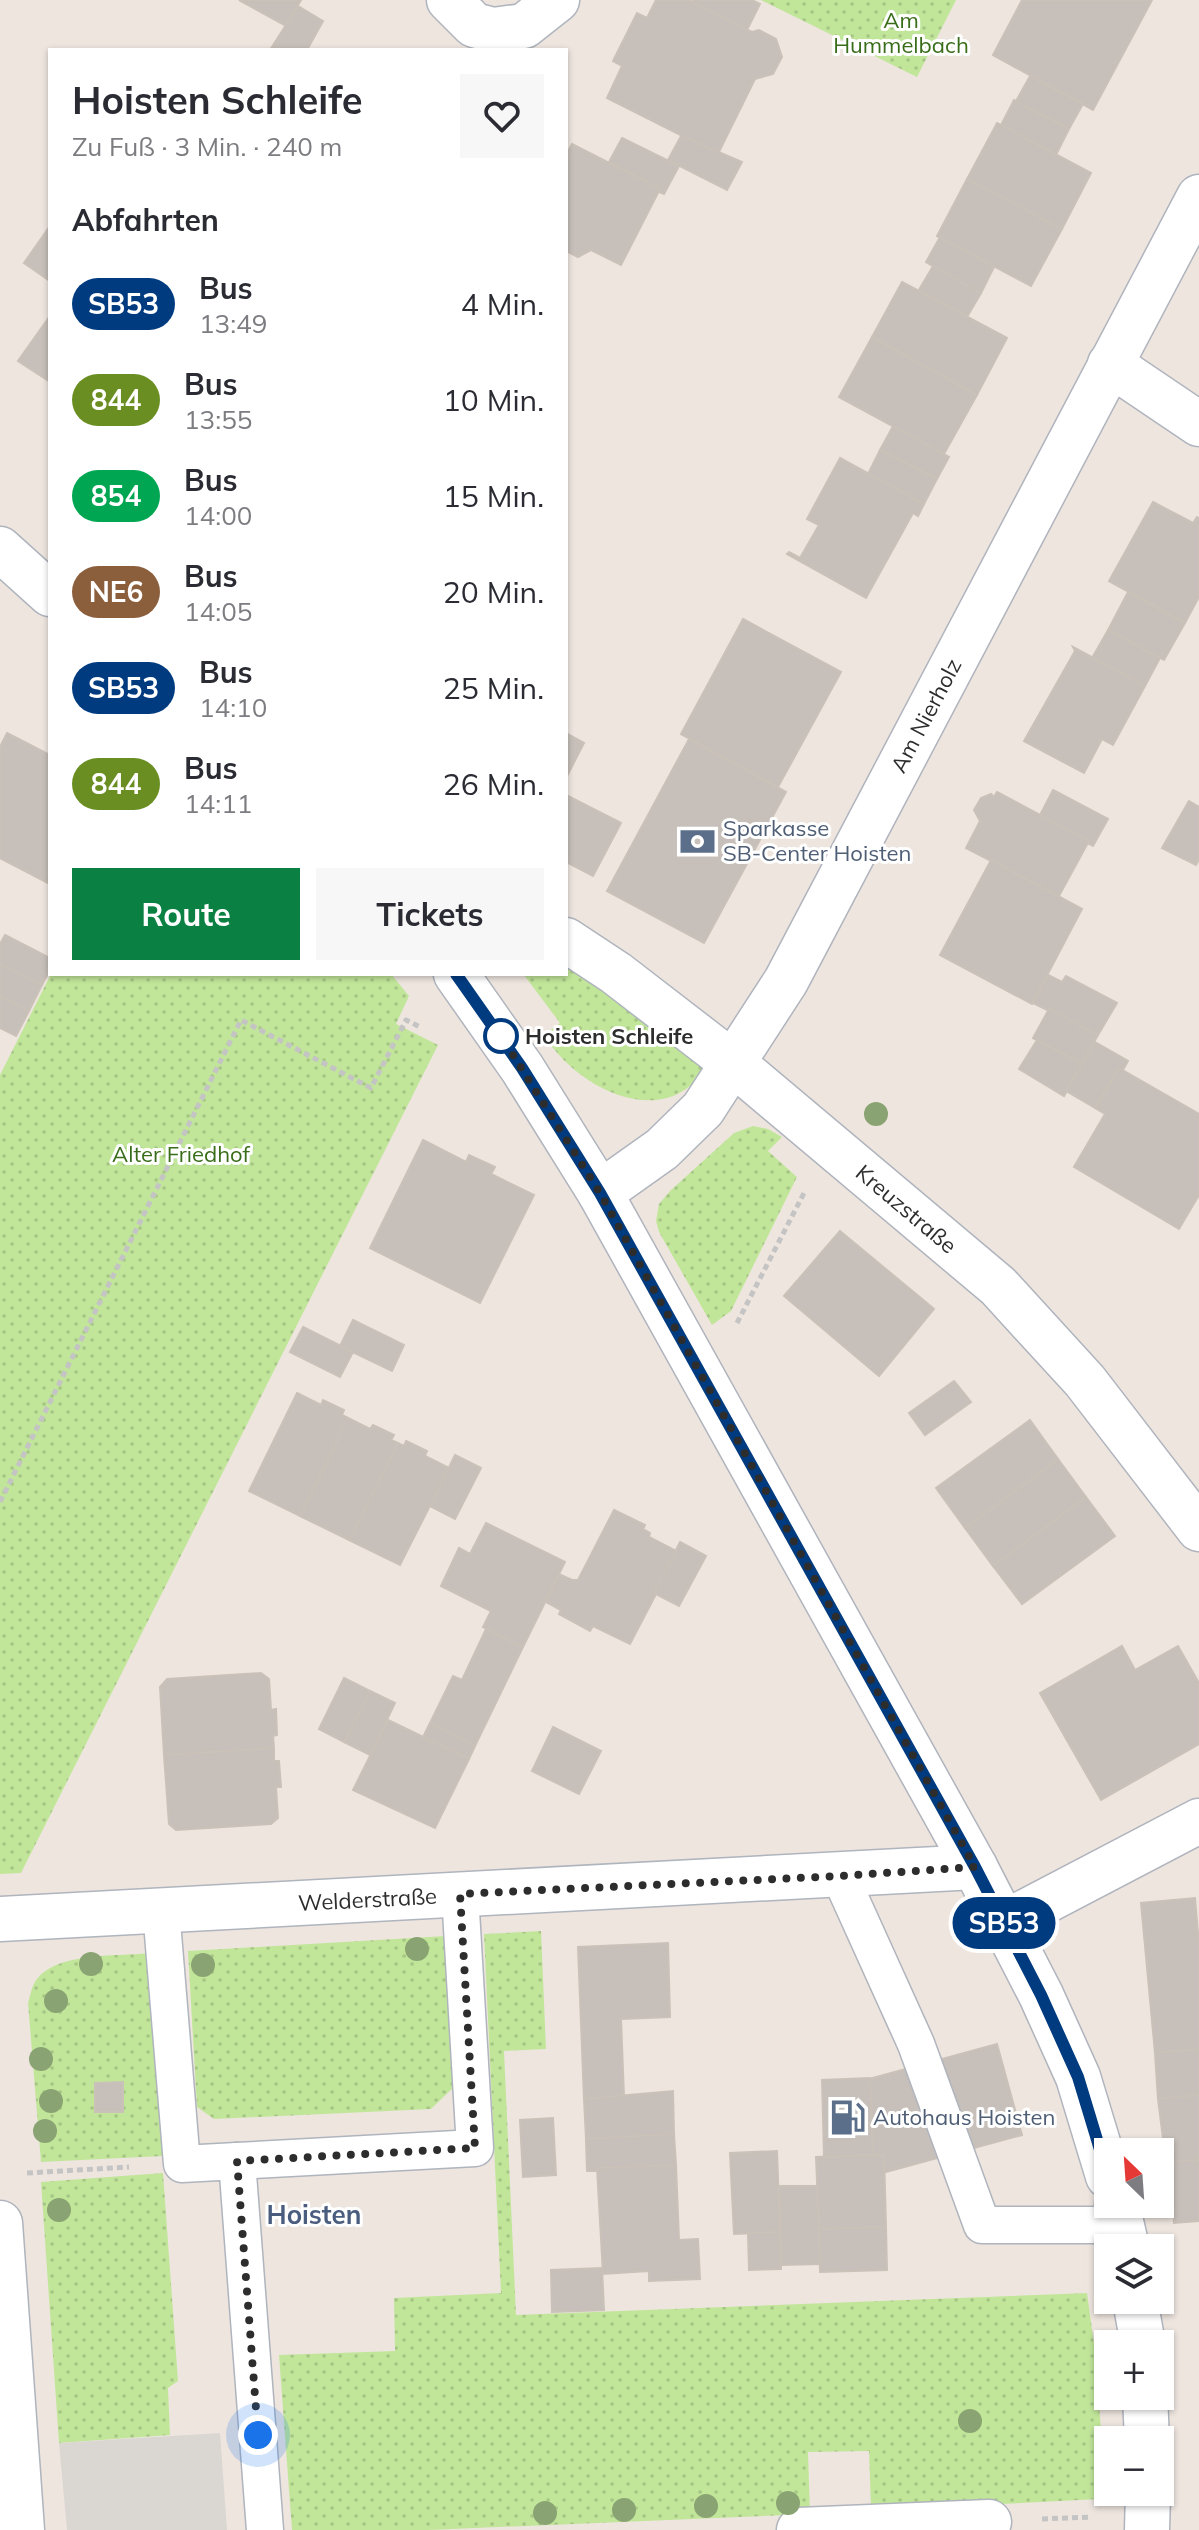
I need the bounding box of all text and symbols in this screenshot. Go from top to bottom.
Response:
park label: Am Hummelbach [833,6,969,59]
button: heart [460,74,544,158]
text: Hoisten Schleife [72,76,363,124]
text: Zu Fuß · 3 Min. · 240 m [72,130,342,163]
text: Abfahrten [72,201,219,239]
text: Bus [199,269,253,307]
text: 4 Min. [461,285,544,323]
text: SB53 [88,286,159,321]
text: 13:49 [199,307,267,340]
text: Bus [184,365,238,403]
text: 10 Min. [443,381,544,419]
text: 844 [91,382,141,417]
text: 13:55 [184,403,252,436]
text: Bus [184,461,238,499]
text: 15 Min. [443,477,544,515]
text: 854 [91,478,141,513]
text: 14:00 [184,499,252,532]
text: Bus [184,557,238,595]
text: 20 Min. [443,573,544,611]
text: NE6 [89,574,143,609]
text: 14:05 [184,595,252,628]
text: Bus [199,653,253,691]
street label: Am Nierholz [884,654,967,777]
text: 25 Min. [443,669,544,707]
text: SB53 [88,670,159,705]
text: 14:10 [199,691,267,724]
text: Bus [184,749,238,787]
text: 26 Min. [443,765,544,803]
text: 844 [91,766,141,801]
text: 14:11 [184,787,252,820]
place label: Sparkasse SB-Center Hoisten [723,814,911,867]
bank icon: Sparkasse SB-Center Hoisten [678,822,716,860]
button: Route [72,868,300,960]
button: Tickets [316,868,544,960]
marker: Hoisten Schleife [484,1019,518,1053]
place label: Hoisten Schleife [525,1022,693,1050]
park label: Alter Friedhof [112,1140,251,1168]
street label: Kreuzstraße [850,1158,962,1259]
street label: Welderstraße [297,1882,438,1917]
line badge: SB53 [948,1897,1060,1949]
text: SB53 [969,1905,1039,1940]
fuel station icon: Autohaus Hoisten [828,2098,866,2136]
place label: Autohaus Hoisten [873,2103,1055,2131]
north arrow [1094,2138,1174,2218]
map controls [1094,2138,1174,2506]
district label: Hoisten [267,2198,361,2231]
button: layers [1094,2234,1174,2314]
button: + [1094,2330,1174,2410]
your location [238,2415,278,2455]
button: − [1094,2426,1174,2506]

